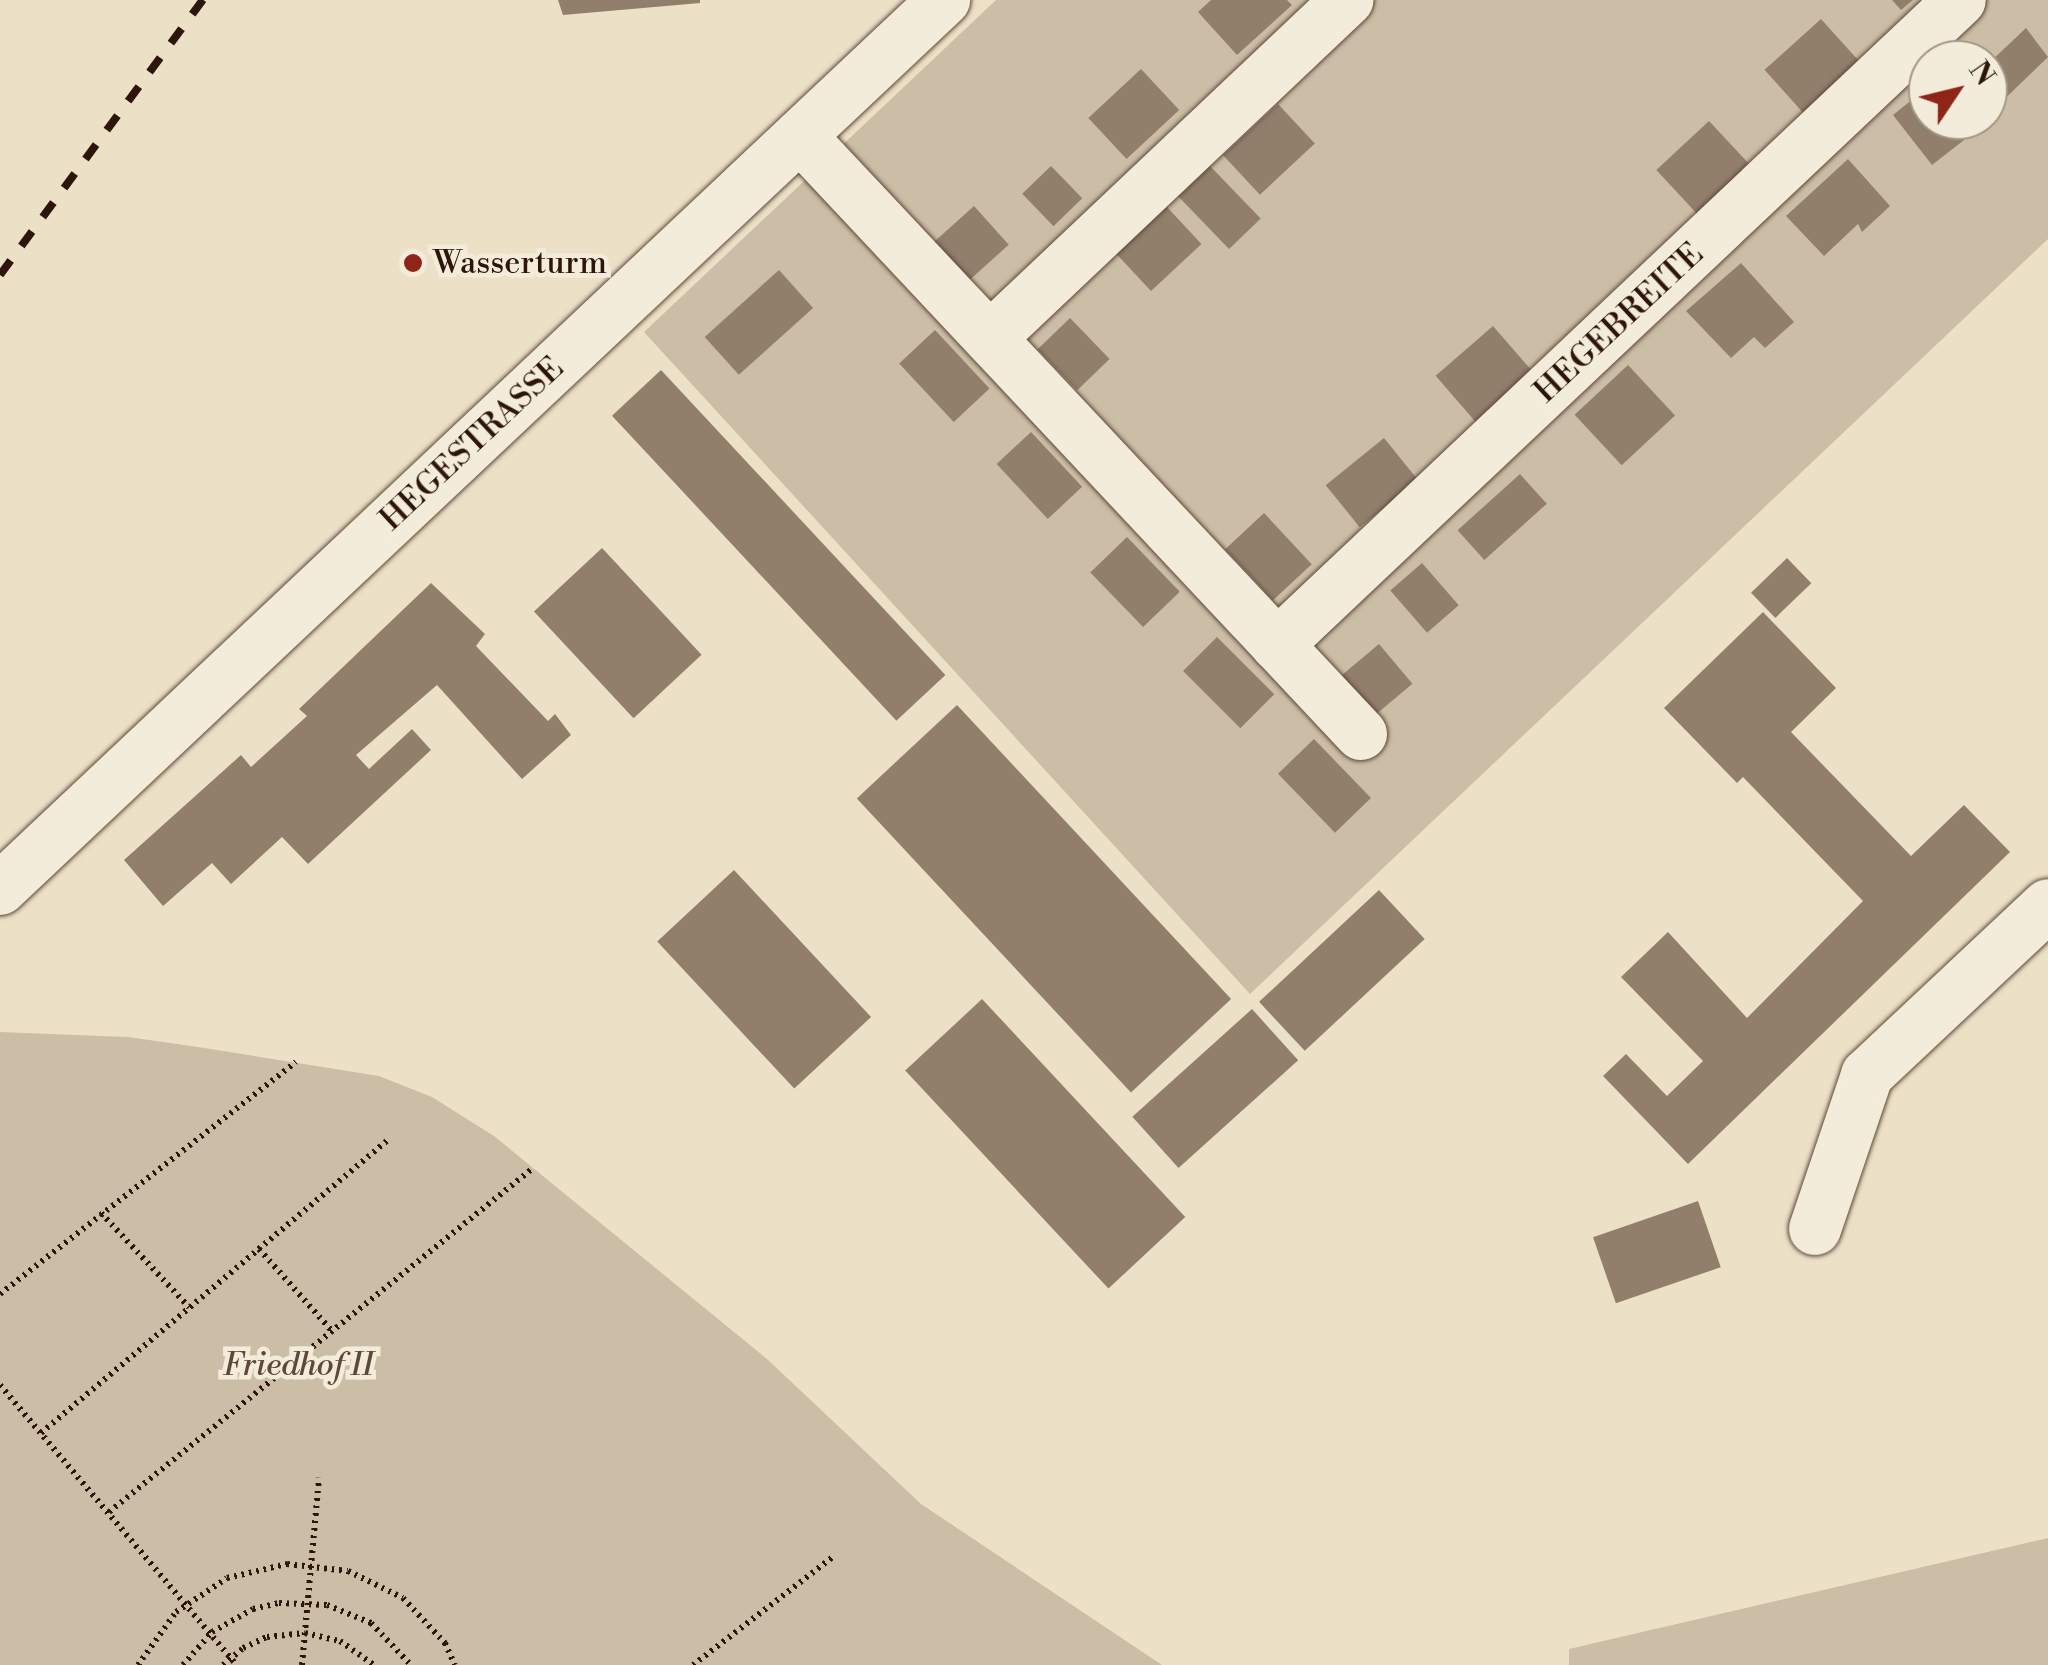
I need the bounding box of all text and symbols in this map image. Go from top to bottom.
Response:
north arrow [1908,40,2008,140]
text: N [1961,55,2002,93]
street label: HEGEBREITE [1527,235,1711,411]
place label: Wasserturm [433,244,607,282]
marker: Wasserturm [402,252,424,274]
street label: HEGESTRASSE [372,349,572,539]
park label: Friedhof II [223,1346,373,1384]

